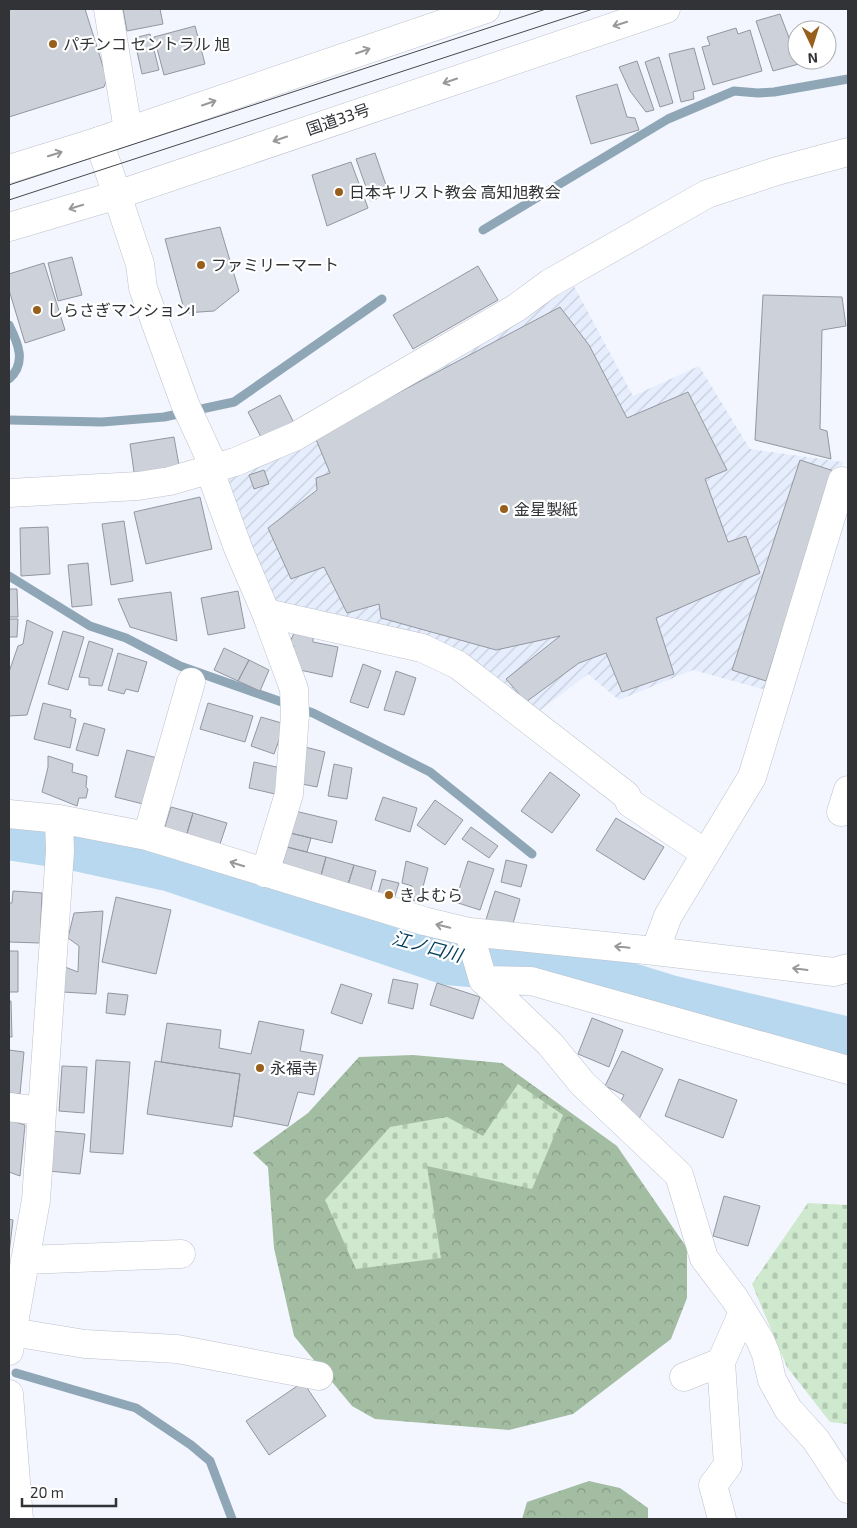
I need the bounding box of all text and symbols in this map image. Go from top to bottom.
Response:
one-way arrow [613,20,629,29]
north arrow [787,20,837,70]
place label: パチンコ セントラル 旭 [63,34,230,53]
marker: パチンコ セントラル 旭 [47,38,59,50]
one-way arrow [355,46,371,55]
text: N [807,50,819,67]
one-way arrow [443,77,459,86]
one-way arrow [201,98,217,107]
street label: 国道33号 [304,99,372,138]
one-way arrow [273,135,288,144]
one-way arrow [47,149,63,159]
place label: 日本キリスト教会 高知旭教会 [349,182,561,201]
marker: 日本キリスト教会 高知旭教会 [333,186,345,198]
one-way arrow [68,202,84,212]
place label: ファミリーマート [211,255,339,274]
marker: ファミリーマート [195,259,207,271]
place label: しらさぎマンションI [47,300,195,319]
marker: しらさぎマンションI [31,304,43,316]
place label: 金星製紙 [514,499,578,518]
marker: 金星製紙 [498,503,510,515]
one-way arrow [230,859,246,869]
place label: きよむら [399,885,463,904]
marker: きよむら [383,889,395,901]
one-way arrow [435,921,451,930]
water label: 江ノ口川 [390,926,467,966]
one-way arrow [614,942,630,952]
one-way arrow [793,964,809,974]
place label: 永福寺 [270,1058,318,1077]
marker: 永福寺 [254,1062,266,1074]
scale bar [22,1476,116,1508]
text: 20 m [30,1483,64,1501]

